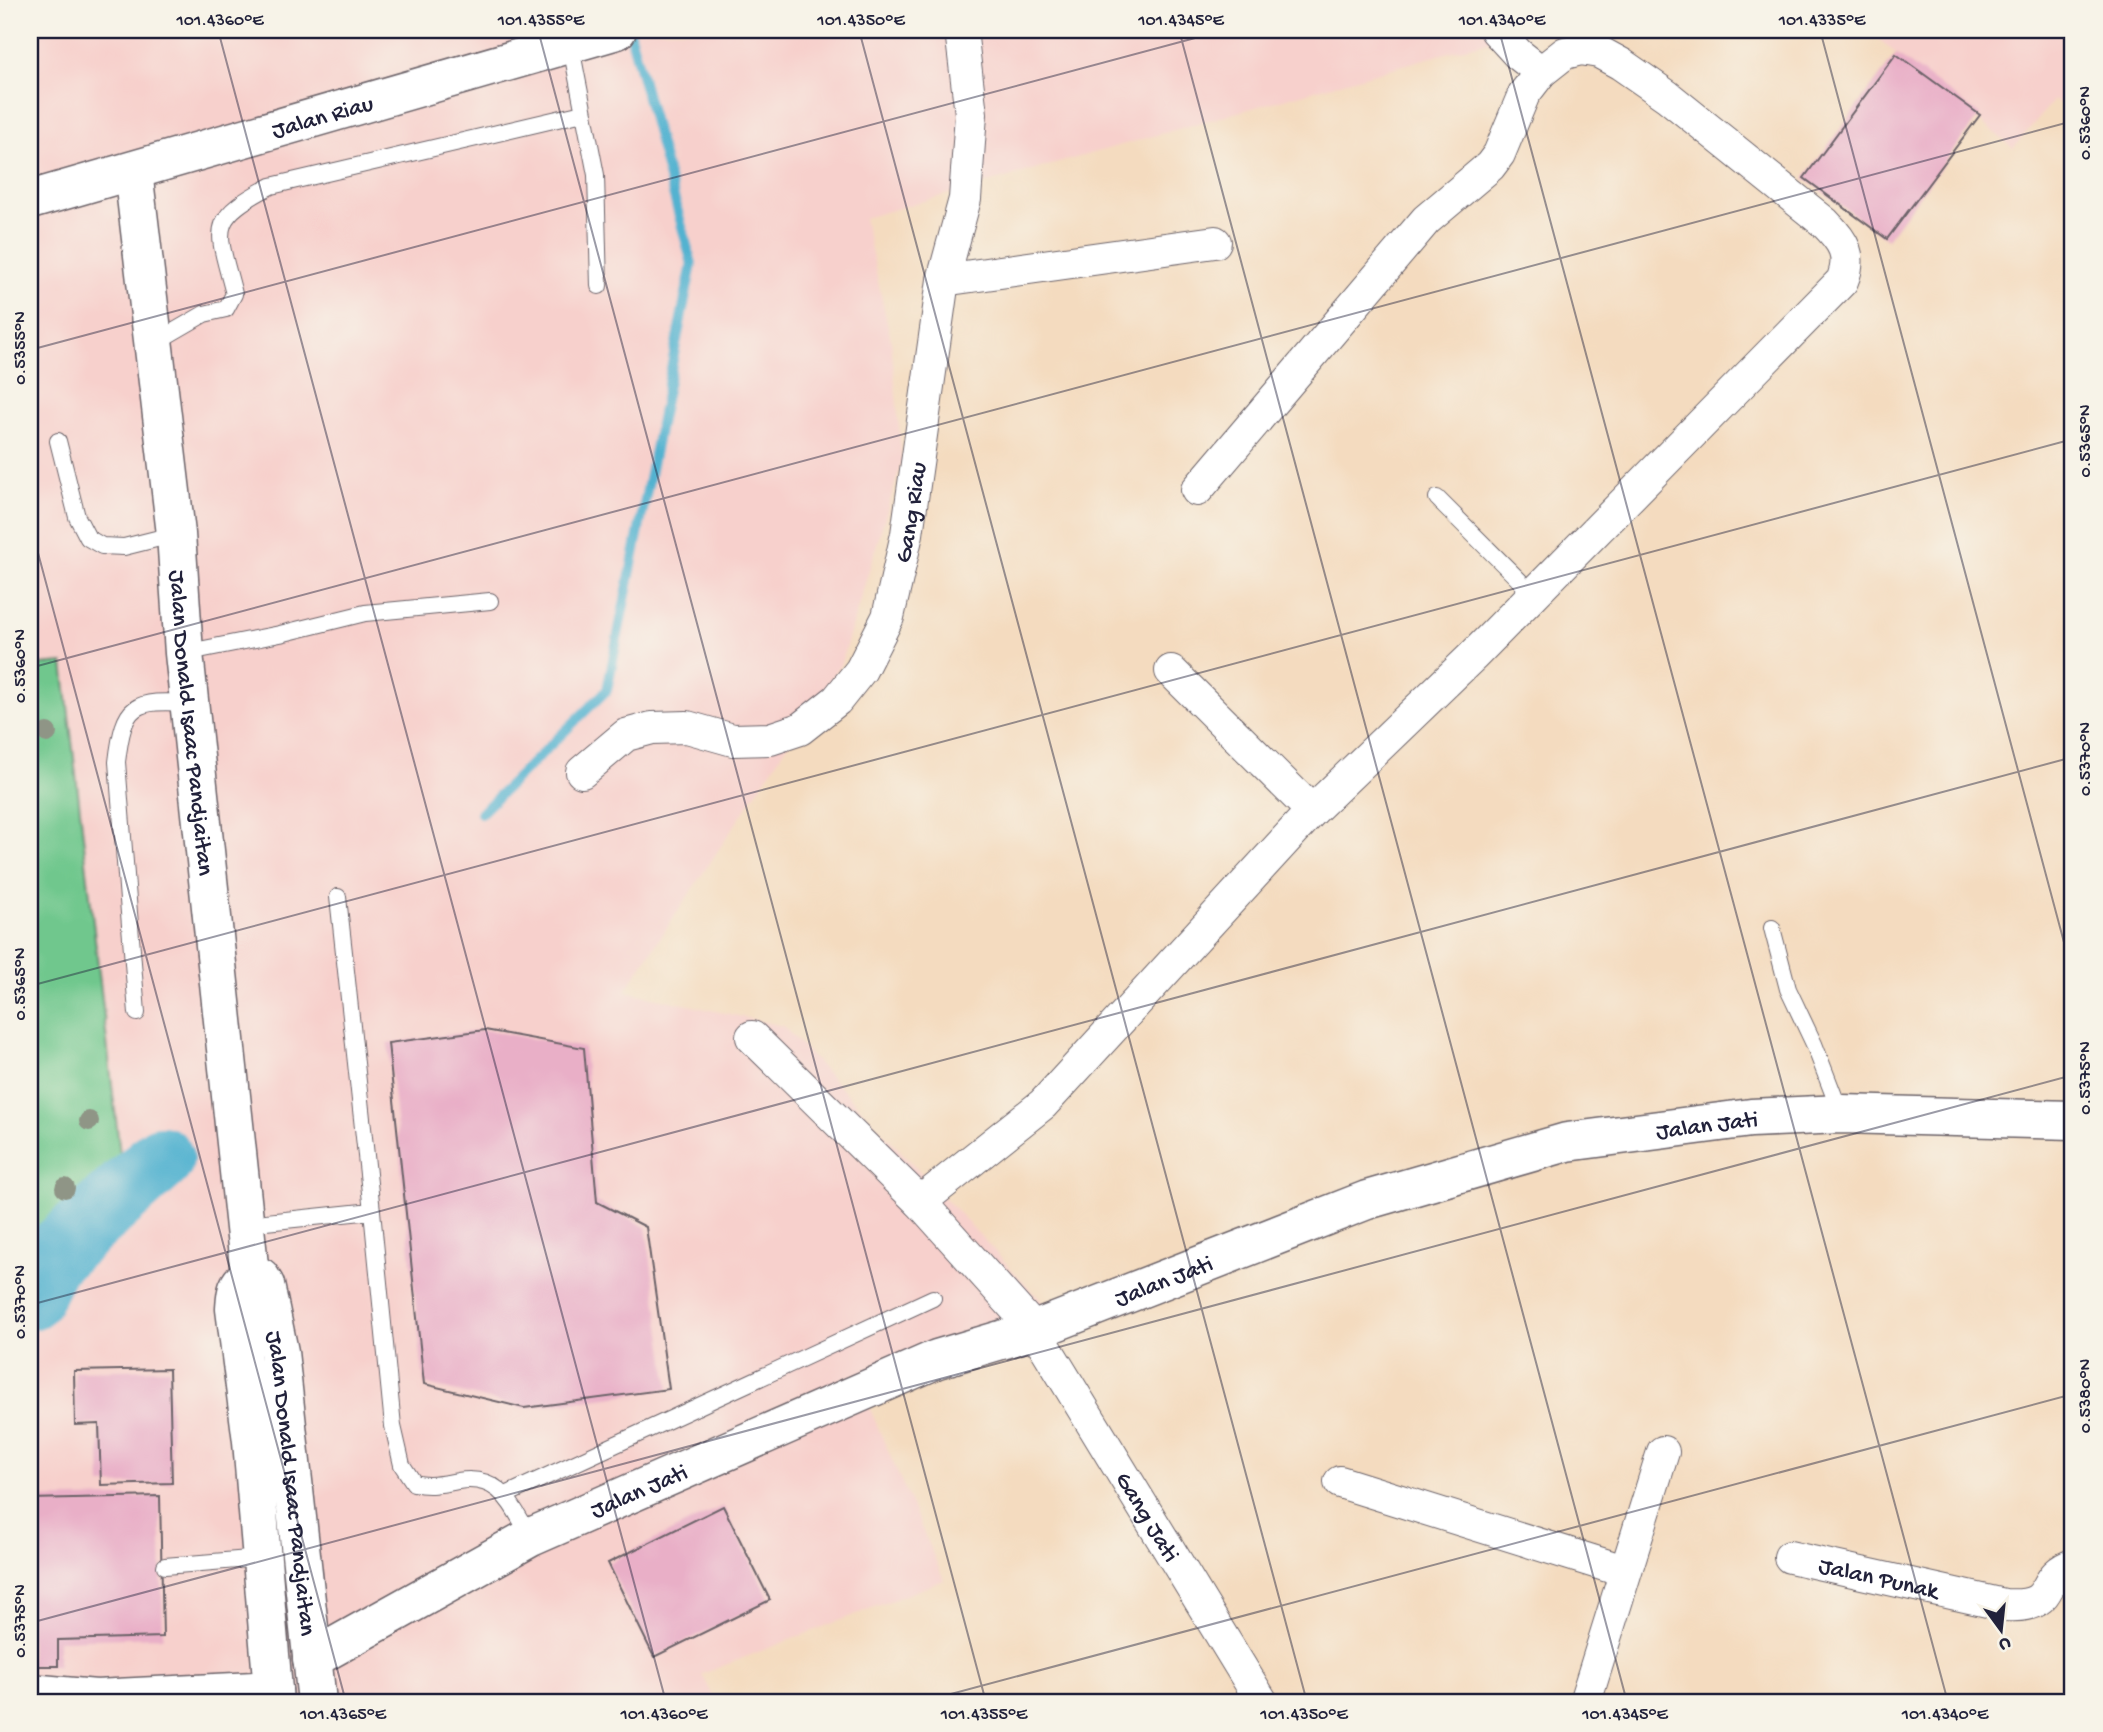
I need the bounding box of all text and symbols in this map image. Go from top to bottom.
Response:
text: 101.4360°E [176,11,264,32]
text: 101.4355°E [497,11,585,32]
text: 101.4350°E [816,11,905,32]
text: 101.4345°E [1137,11,1225,32]
text: 101.4340°E [1458,11,1546,32]
text: 101.4335°E [1778,11,1866,32]
text: 0.5360°N [2076,86,2097,160]
street label: Jalan Riau [269,90,377,147]
text: 0.5355°N [11,311,32,385]
text: 0.5365°N [2076,404,2097,478]
street label: Gang Riau [890,460,935,566]
street label: Jalan Donald Isaac Pandjaitan [160,569,219,878]
text: 0.5360°N [11,629,32,703]
text: 0.5370°N [2076,722,2097,796]
text: 0.5365°N [11,947,32,1021]
text: 0.5375°N [2076,1041,2097,1115]
street label: Jalan Jati [1654,1107,1759,1148]
street label: Jalan Jati [1111,1251,1218,1315]
text: 0.5370°N [11,1265,32,1339]
street label: Jalan Donald Isaac Pandjaitan [257,1329,321,1638]
text: 0.5380°N [2076,1359,2097,1433]
street label: Jalan Jati [587,1459,693,1527]
street label: Gang Jati [1107,1468,1184,1568]
street label: Jalan Punak [1815,1553,1943,1608]
text: 0.5375°N [11,1584,32,1658]
north arrow [1966,1596,2036,1666]
text: U [1996,1631,2013,1656]
text: 101.4365°E [299,1705,387,1726]
text: 101.4360°E [620,1705,708,1726]
text: 101.4355°E [940,1705,1028,1726]
text: 101.4350°E [1259,1705,1348,1726]
text: 101.4345°E [1581,1705,1669,1726]
text: 101.4340°E [1901,1705,1989,1726]

